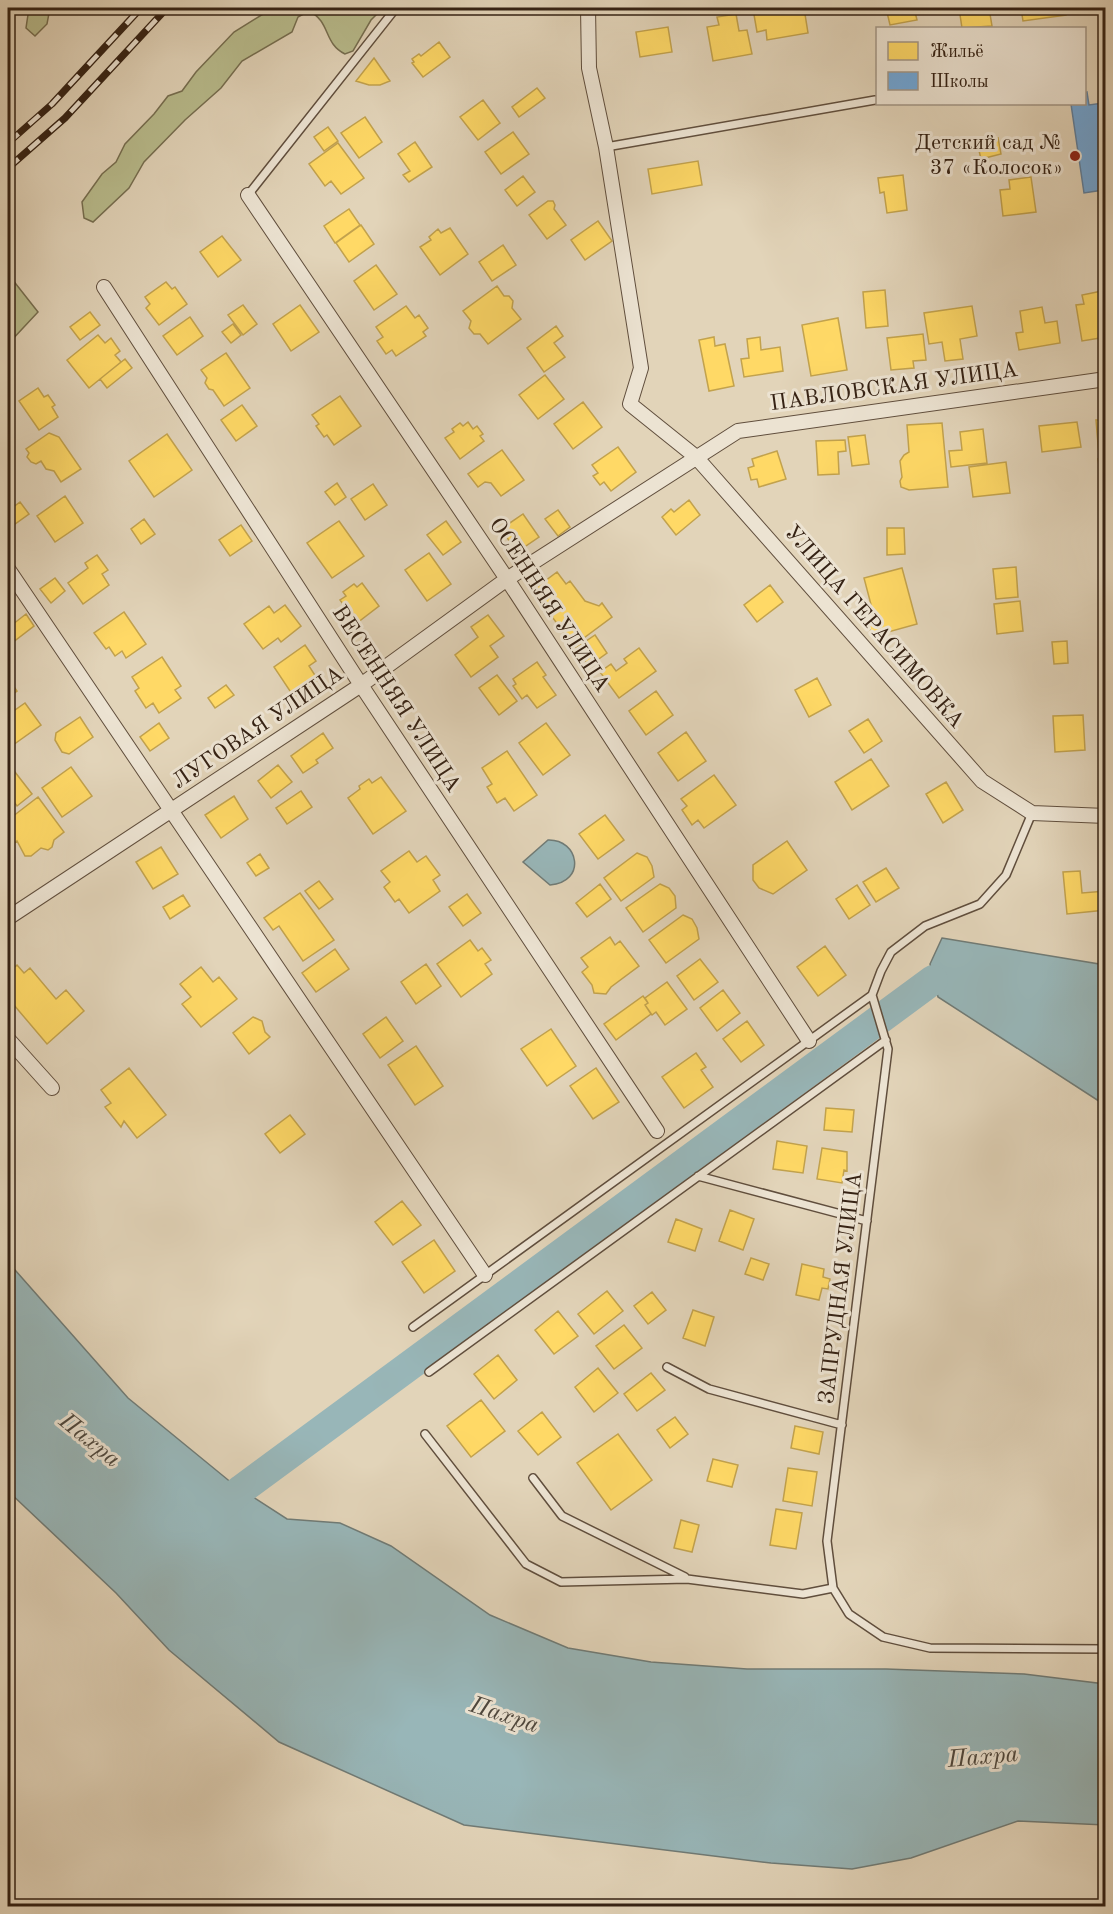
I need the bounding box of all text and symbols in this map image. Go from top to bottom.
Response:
legend [876,27,1086,105]
text: Жильё [930,43,984,61]
text: Школы [930,73,989,91]
place label: Детский сад № 37 «Колосок» [915,132,1063,179]
marker: Детский сад № 37 «Колосок» [1068,149,1082,163]
street label: ПАВЛОВСКАЯ УЛИЦА [769,359,1020,415]
street label: ОСЕННЯЯ УЛИЦА [485,514,614,696]
street label: УЛИЦА ГЕРАСИМОВКА [780,521,968,733]
street label: ВЕСЕННЯЯ УЛИЦА [328,602,465,796]
street label: ЛУГОВАЯ УЛИЦА [168,663,348,793]
street label: ЗАПРУДНАЯ УЛИЦА [816,1170,866,1405]
water label: Пахра [53,1409,124,1473]
water label: Пахра [466,1693,542,1738]
water label: Пахра [946,1743,1020,1773]

